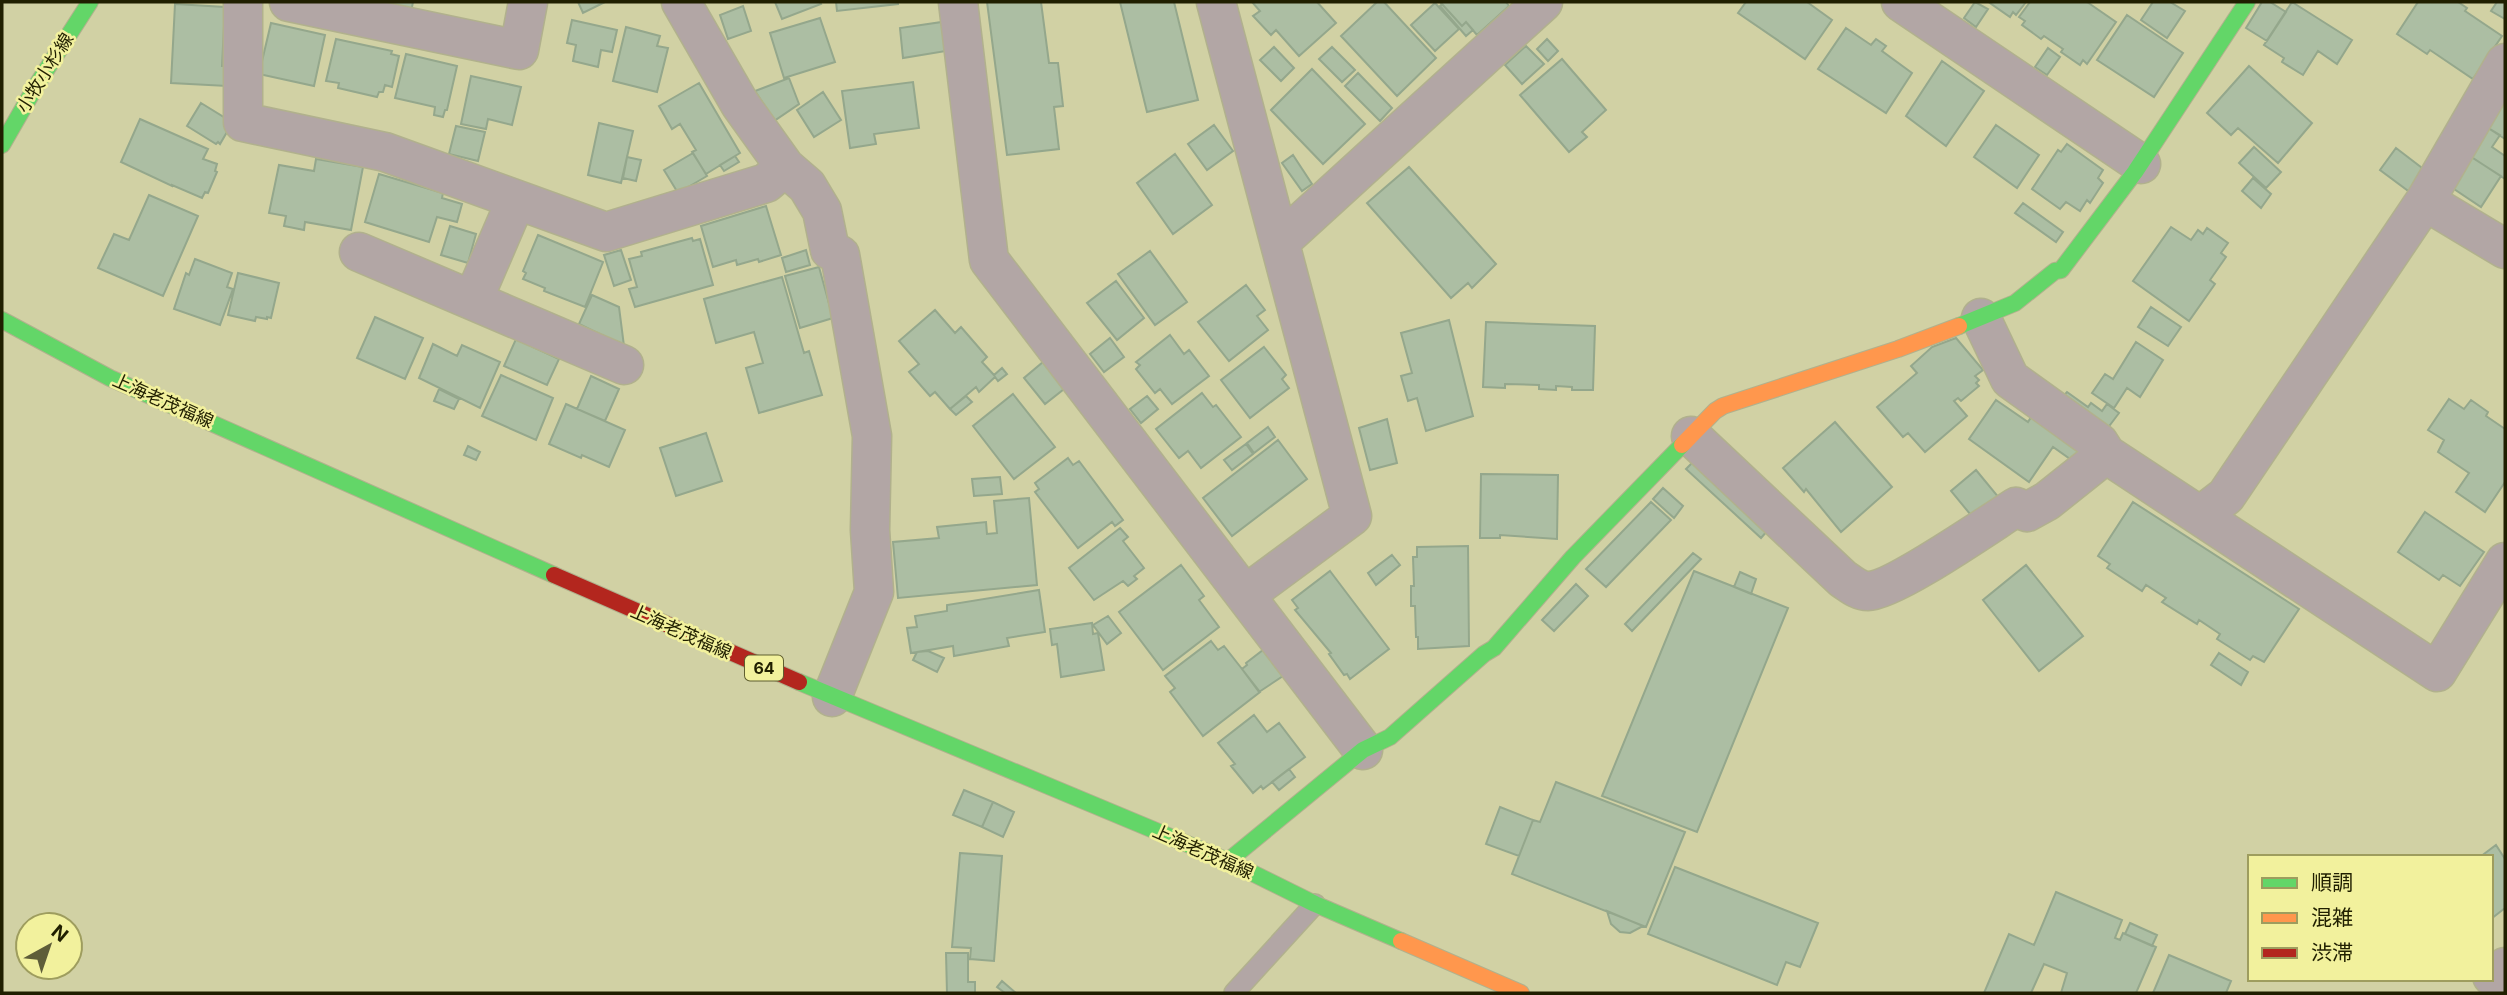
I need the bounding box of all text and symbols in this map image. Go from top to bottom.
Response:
street label: 小牧小杉線 [12,29,77,116]
street label: 上海老茂福線 [110,369,217,432]
street label: 上海老茂福線 [628,600,735,663]
road number: 64 [745,656,783,680]
street label: 上海老茂福線 [1150,820,1257,883]
legend [2248,855,2493,981]
text: 順調 [2311,870,2353,895]
text: 混雑 [2311,905,2353,930]
north arrow [14,911,84,981]
text: N [47,920,73,947]
text: 渋滞 [2311,940,2353,965]

